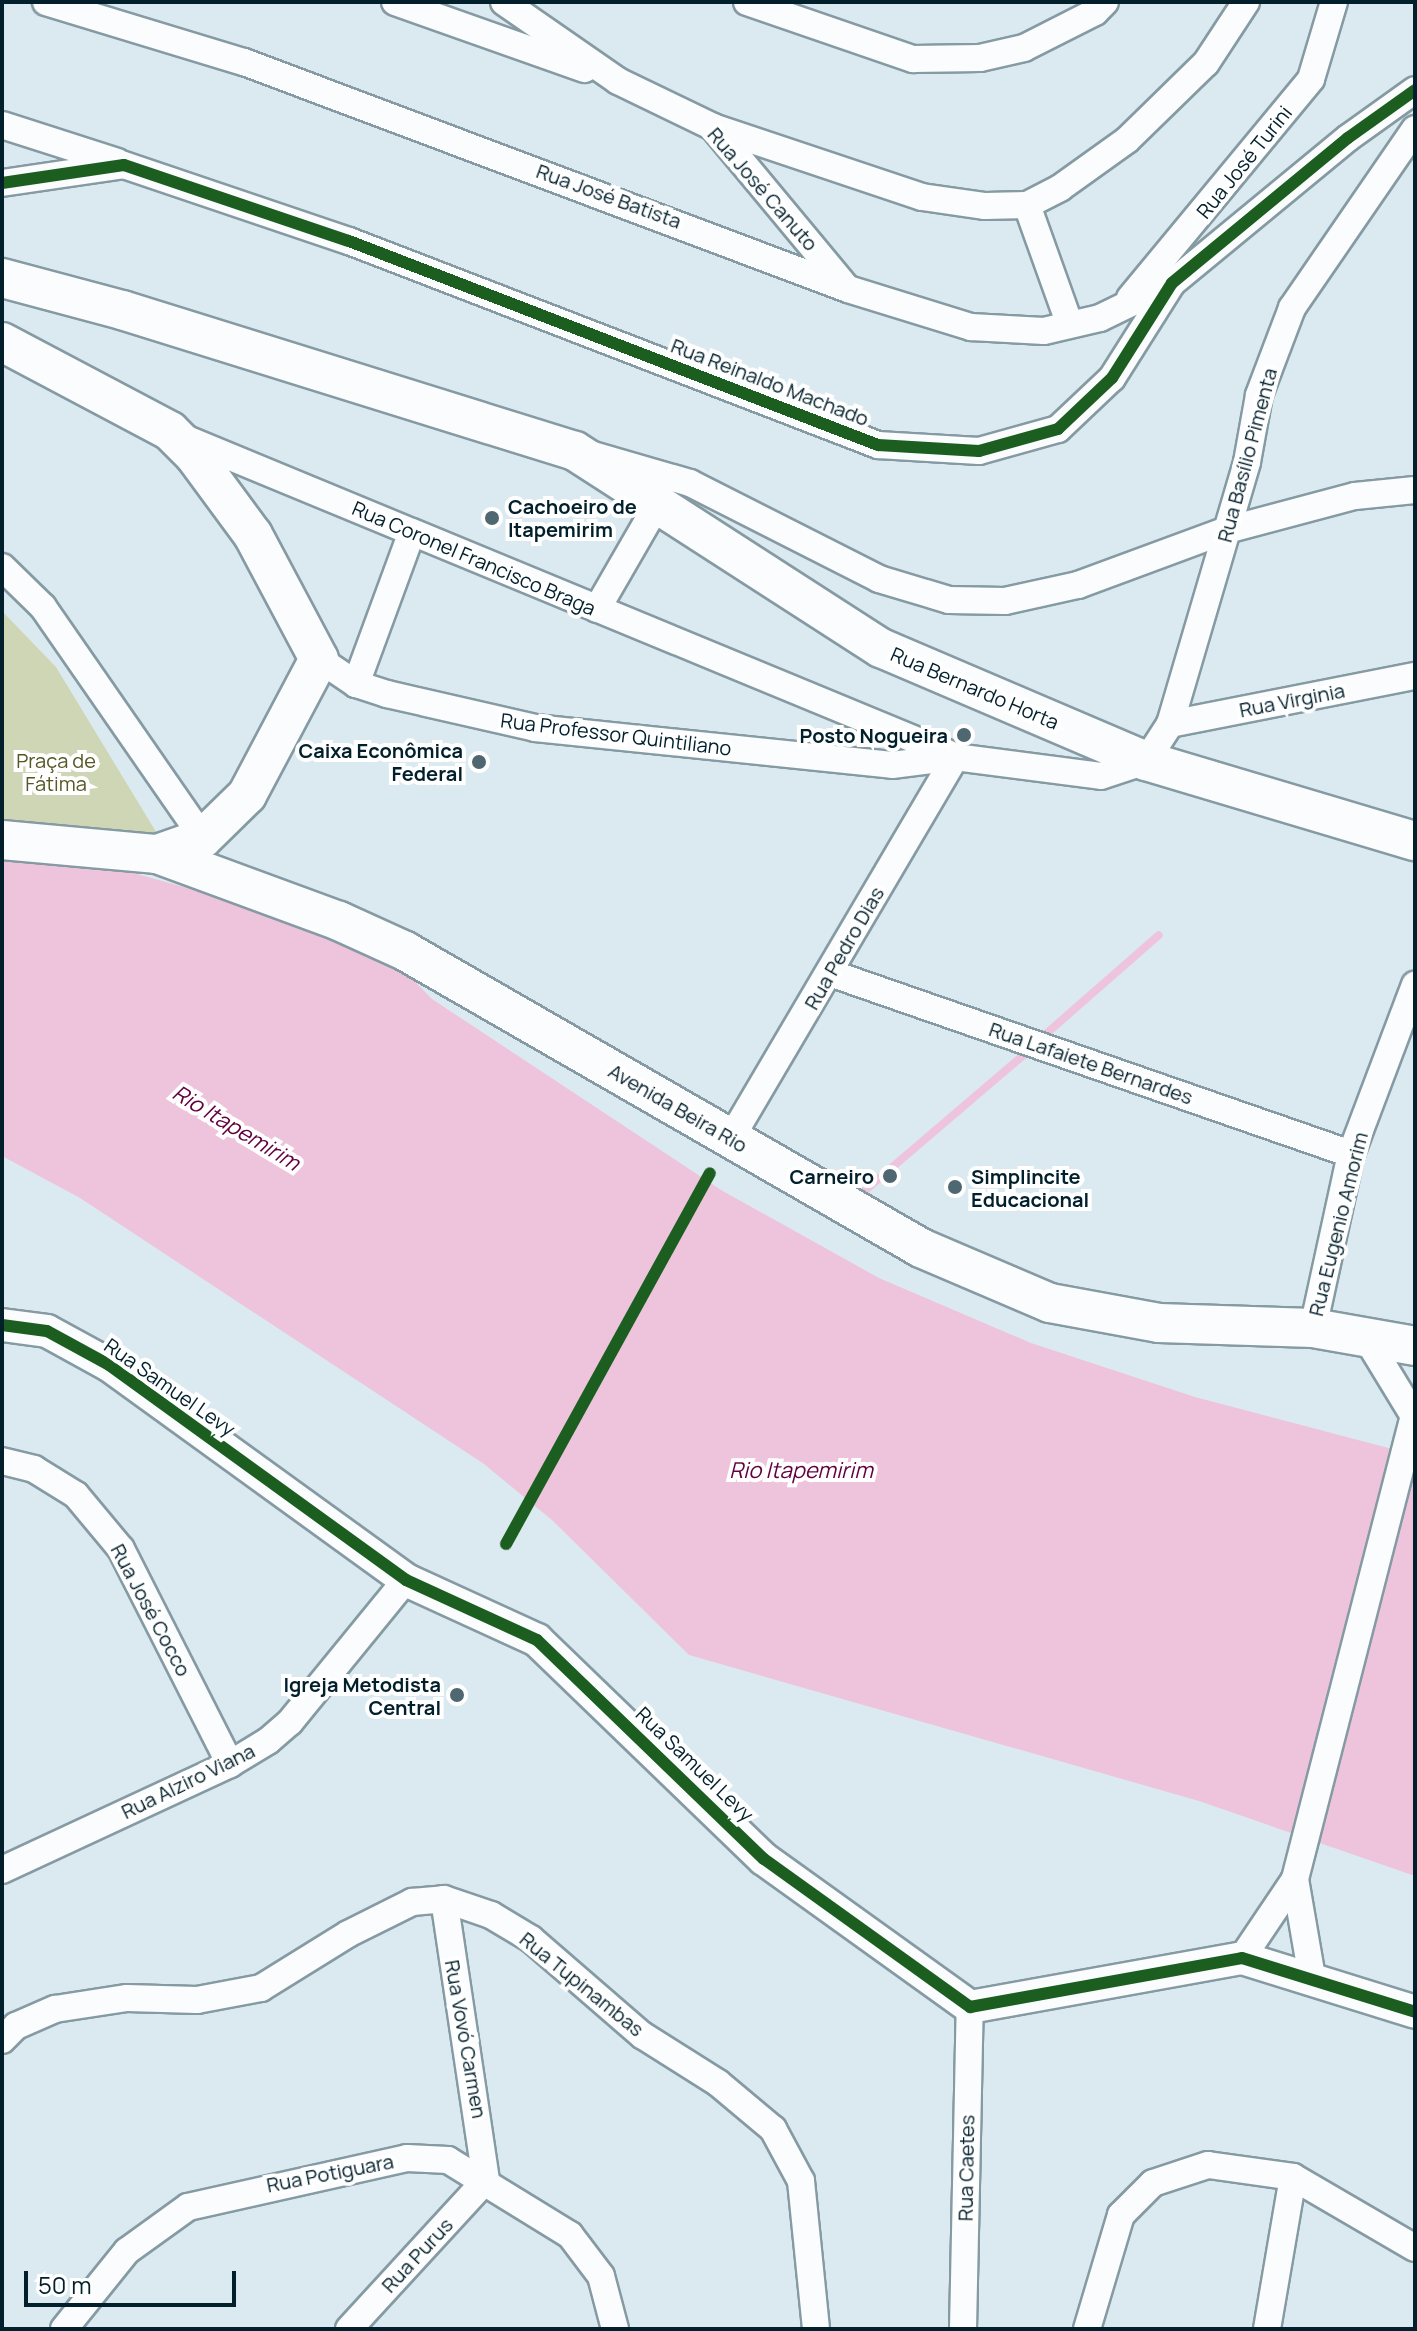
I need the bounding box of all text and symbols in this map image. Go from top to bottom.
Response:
street label: Rua José Turini [1191,101,1297,223]
street label: Rua José Canuto [703,122,823,256]
street label: Rua José Batista [533,159,685,233]
street label: Rua Reinaldo Machado [668,333,872,431]
street label: Rua Basílio Pimenta [1212,365,1282,545]
place label: Cachoeiro de Itapemirim [508,494,637,541]
street label: Rua Coronel Francisco Braga [349,496,599,620]
marker: Cachoeiro de Itapemirim [483,509,501,527]
street label: Rua Bernardo Horta [887,642,1063,734]
street label: Rua Virginia [1237,678,1347,722]
street label: Rua Professor Quintiliano [499,708,733,760]
place label: Posto Nogueira [800,723,948,747]
marker: Posto Nogueira [955,726,973,744]
place label: Caixa Econômica Federal [298,738,463,785]
park label: Praça de Fátima [16,749,96,796]
marker: Caixa Econômica Federal [470,753,488,771]
street label: Rua Pedro Dias [799,882,889,1014]
street label: Rua Lafaiete Bernardes [986,1017,1196,1109]
street label: Avenida Beira Rio [604,1059,752,1157]
water label: Rio Itapemirim [168,1080,304,1176]
street label: Rua Eugenio Amorim [1304,1130,1372,1318]
place label: Carneiro [790,1164,874,1188]
place label: Simplincite Educacional [971,1164,1089,1211]
marker: Carneiro [881,1167,899,1185]
marker: Simplincite Educacional [946,1178,964,1196]
street label: Rua Samuel Levy [100,1333,240,1441]
water label: Rio Itapemirim [729,1458,873,1484]
street label: Rua José Cocco [106,1540,196,1680]
place label: Igreja Metodista Central [283,1672,441,1719]
marker: Igreja Metodista Central [448,1686,466,1704]
street label: Rua Samuel Levy [631,1702,759,1826]
street label: Rua Alziro Viana [117,1738,259,1824]
street label: Rua Tupinambas [515,1927,649,2041]
street label: Rua Vovó Carmen [440,1958,492,2120]
street label: Rua Caetes [953,2115,979,2221]
street label: Rua Potiguara [264,2149,396,2197]
street label: Rua Purus [376,2213,458,2297]
scale bar [28,2255,240,2305]
text: 50 m [38,2268,92,2301]

